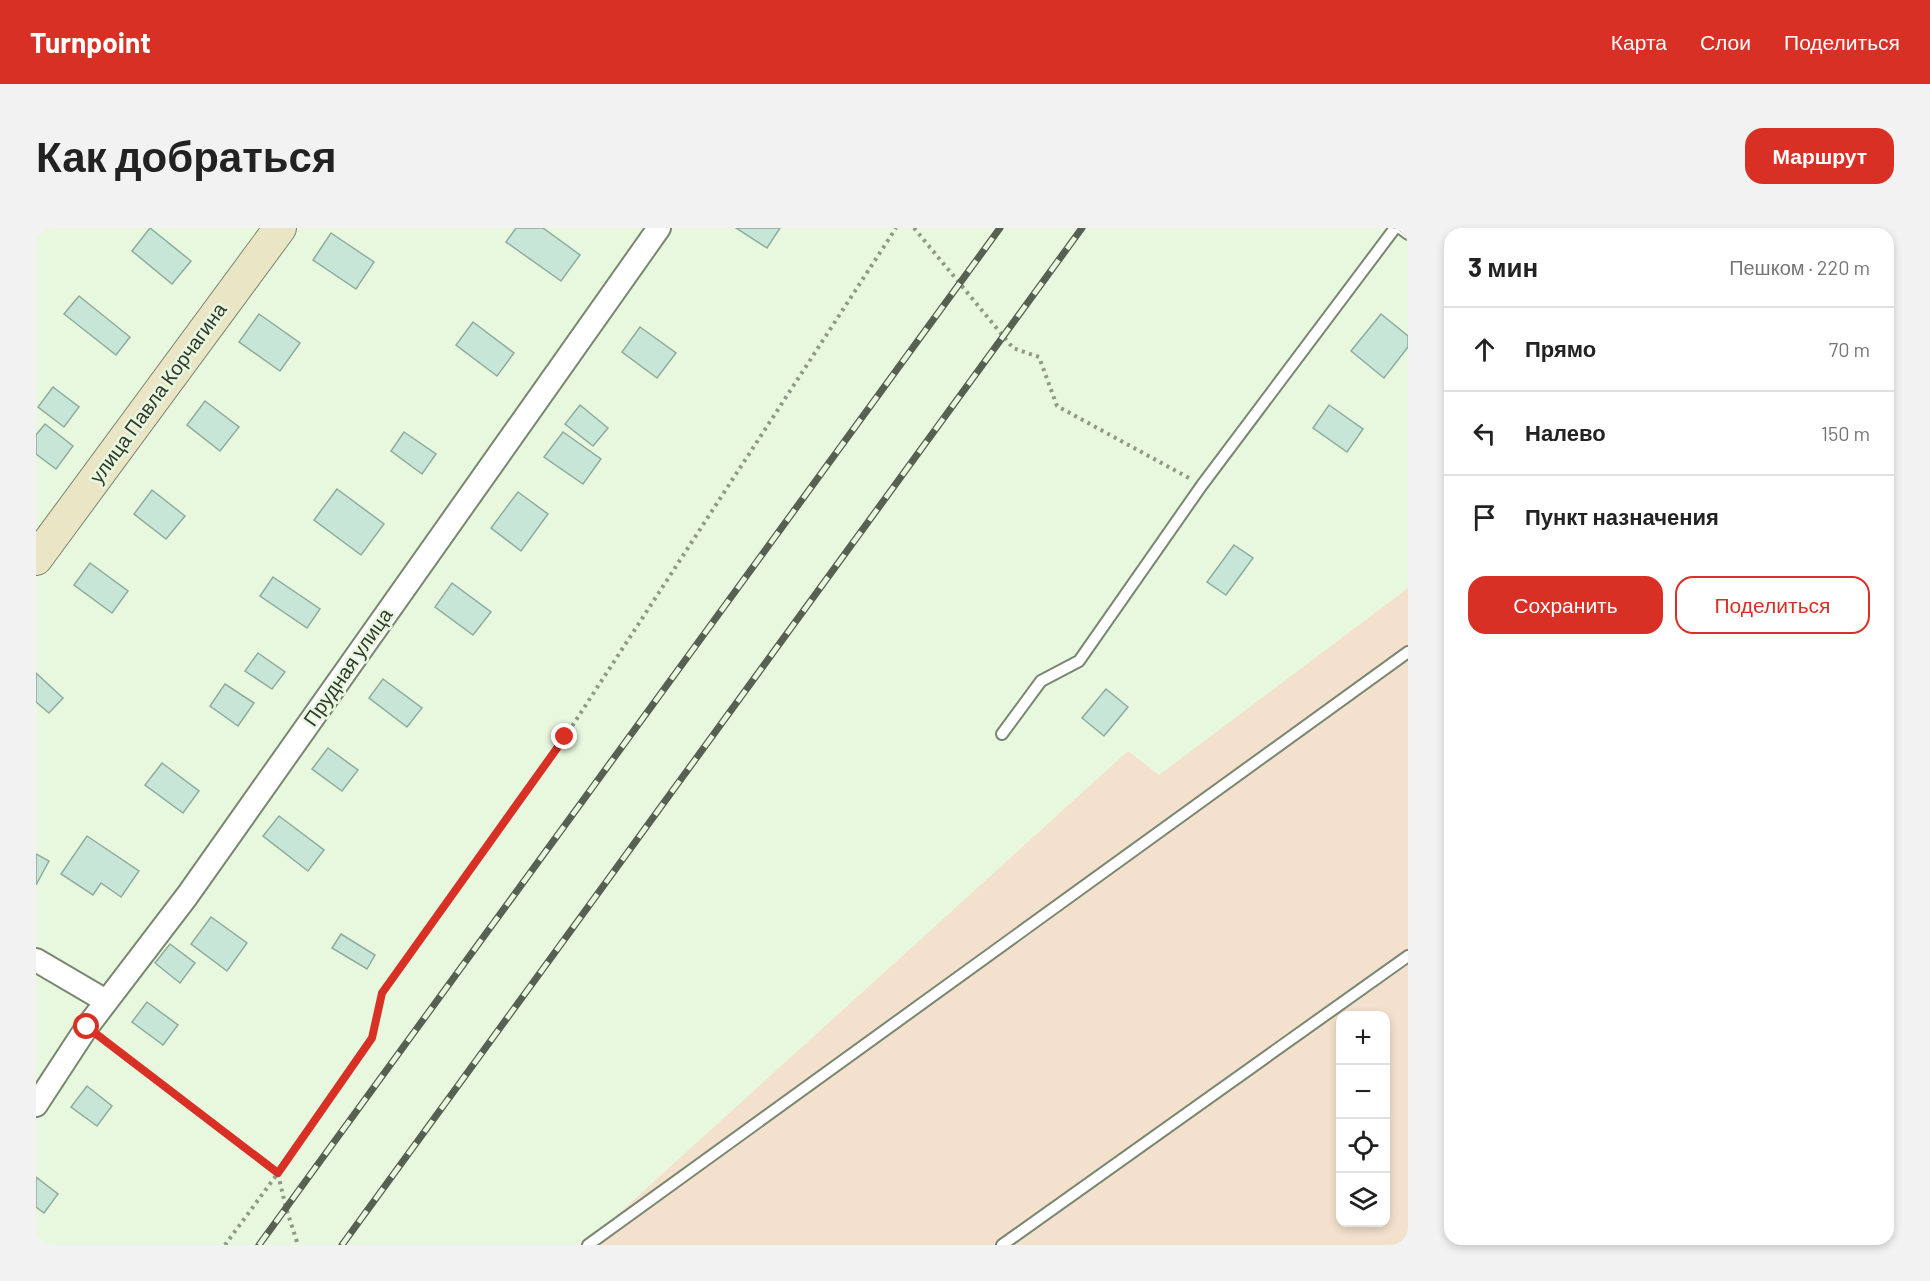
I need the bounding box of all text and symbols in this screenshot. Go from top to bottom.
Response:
text: Turnpoint [30,25,151,59]
text: Карта [1611,29,1667,54]
text: Слои [1700,29,1751,54]
text: Поделиться [1784,29,1900,54]
button: Маршрут [1745,128,1894,184]
text: Как добраться [36,130,336,180]
text: 3 мин [1468,251,1538,282]
text: Пешком · 220 m [1729,255,1870,279]
street label: улица Павла Корчагина [84,297,231,487]
icon: ahead [1468,333,1501,366]
text: Прямо [1525,335,1596,361]
text: 70 m [1829,337,1870,361]
icon: left [1468,417,1501,450]
text: Налево [1525,419,1606,445]
text: 150 m [1821,421,1870,445]
icon: arrive [1468,501,1501,534]
text: Пункт назначения [1525,503,1719,529]
button: Сохранить [1468,576,1663,634]
button: Поделиться [1675,576,1870,634]
street label: Прудная улица [298,602,397,730]
route end [551,723,577,749]
map controls [1336,1011,1390,1227]
button: + [1336,1011,1390,1065]
route start [73,1013,99,1039]
button: − [1336,1065,1390,1119]
button: locate [1336,1119,1390,1173]
button: layers [1336,1173,1390,1227]

